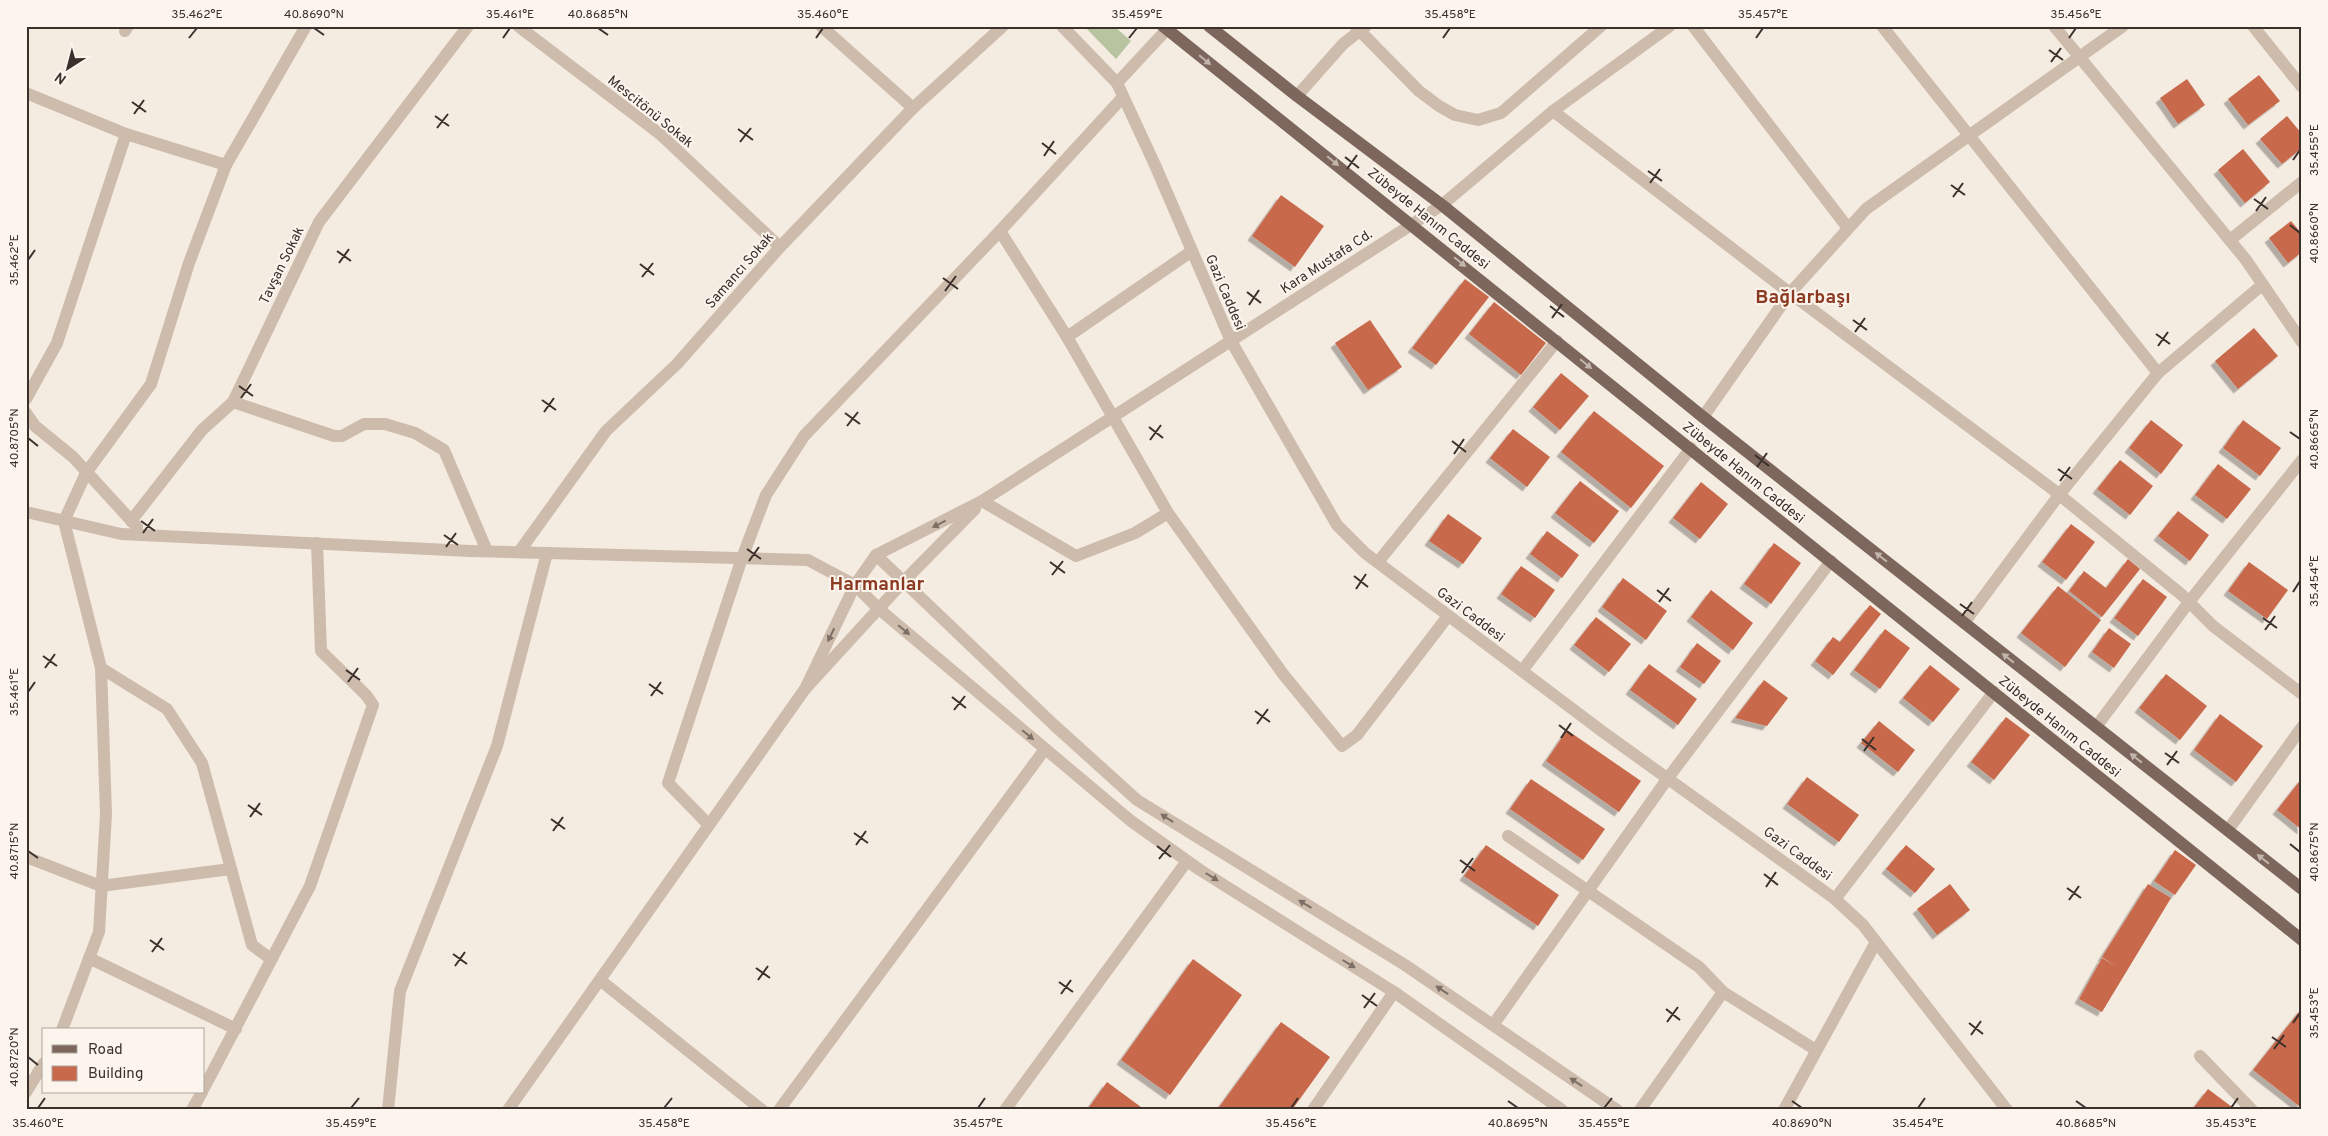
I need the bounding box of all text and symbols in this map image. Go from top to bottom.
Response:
text: 35.462°E [171,7,223,23]
text: 40.8690°N [284,7,344,23]
text: 35.461°E [486,7,534,23]
text: 40.8685°N [568,7,628,23]
text: 35.460°E [797,7,849,23]
text: 35.459°E [1111,7,1163,23]
text: 35.458°E [1424,7,1476,23]
text: 35.457°E [1738,7,1788,23]
text: 35.456°E [2050,7,2102,23]
north arrow [42,42,92,92]
one-way arrow [1199,54,1212,65]
text: N [52,67,70,87]
street label: Mescitönü Sokak [604,72,696,152]
text: 35.455°E [2307,124,2323,176]
one-way arrow [1326,155,1339,166]
street label: Zübeyde Hanım Caddesi [1364,165,1492,274]
text: 40.8660°N [2307,203,2323,263]
street label: Tavşan Sokak [256,224,308,307]
street label: Kara Mustafa Cd. [1278,226,1376,298]
street label: Samancı Sokak [702,229,778,312]
text: 35.462°E [7,234,23,286]
street label: Gazi Caddesi [1201,252,1248,333]
one-way arrow [1453,257,1466,268]
district label: Bağlarbaşı [1755,286,1851,310]
one-way arrow [1579,359,1592,370]
text: 40.8705°N [7,408,23,468]
text: 40.8665°N [2307,409,2323,469]
street label: Zübeyde Hanım Caddesi [1679,419,1807,528]
one-way arrow [932,520,946,528]
one-way arrow [1874,552,1887,563]
text: 35.454°E [2307,555,2323,607]
district label: Harmanlar [830,573,924,597]
street label: Gazi Caddesi [1433,584,1507,646]
one-way arrow [898,624,910,636]
one-way arrow [827,628,835,643]
one-way arrow [2002,652,2015,663]
text: 35.461°E [7,668,23,716]
street label: Zübeyde Hanım Caddesi [1995,673,2123,782]
one-way arrow [1021,730,1034,741]
one-way arrow [2130,753,2143,764]
one-way arrow [1160,814,1173,823]
text: 40.8675°N [2307,822,2323,882]
text: 40.8715°N [7,823,23,879]
street label: Gazi Caddesi [1759,824,1835,885]
one-way arrow [2257,853,2270,864]
one-way arrow [1205,873,1218,882]
one-way arrow [1298,899,1311,908]
one-way arrow [1343,959,1356,968]
one-way arrow [1435,985,1449,995]
text: 35.453°E [2307,987,2323,1039]
text: 40.8720°N [7,1027,23,1087]
legend [42,1028,205,1094]
text: Road [88,1041,123,1060]
text: Building [88,1065,143,1084]
one-way arrow [1570,1077,1583,1087]
text: 35.460°E [12,1116,64,1132]
text: 35.459°E [325,1116,377,1132]
text: 35.458°E [638,1116,690,1132]
text: 35.457°E [953,1116,1003,1132]
text: 35.456°E [1265,1116,1317,1132]
text: 40.8695°N [1488,1116,1548,1132]
text: 35.455°E [1578,1116,1630,1132]
text: 40.8690°N [1772,1116,1832,1132]
text: 35.454°E [1892,1116,1944,1132]
text: 40.8685°N [2056,1116,2116,1132]
text: 35.453°E [2205,1116,2257,1132]

